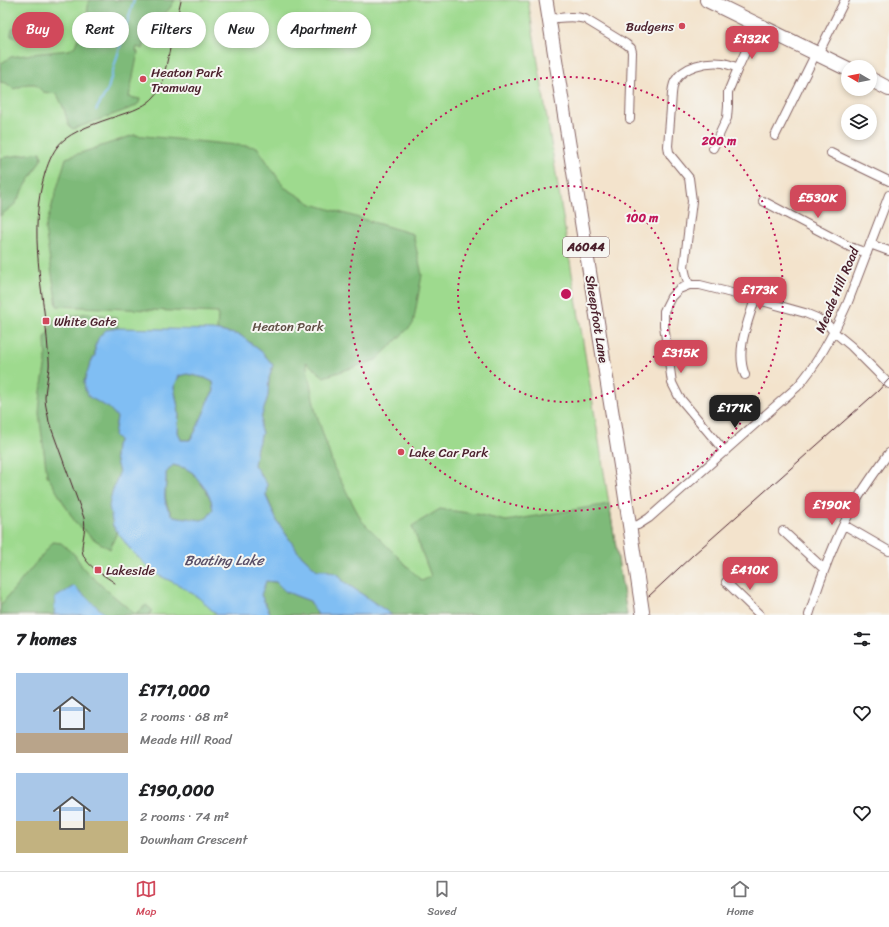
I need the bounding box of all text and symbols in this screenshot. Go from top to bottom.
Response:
chip: Buy [12,12,64,48]
chip: Rent [72,12,129,48]
chip: Filters [137,12,206,48]
chip: New [214,12,269,48]
chip: Apartment [277,12,371,48]
place label: Budgens [626,15,675,38]
marker: Budgens [677,21,687,31]
pin: £132K [724,26,780,60]
text: £132K [734,27,770,50]
north arrow [841,60,877,96]
map controls [841,60,877,140]
place label: Heaton Park Tramway [151,61,223,99]
marker: Heaton Park Tramway [138,74,148,84]
button: layers [841,104,877,140]
text: 200 m [701,130,737,152]
pin: £530K [790,185,846,219]
text: £530K [799,186,837,209]
text: 100 m [626,207,659,229]
road number: A6044 [563,237,609,257]
street label: Meade Hill Road [809,242,866,337]
street label: Sheepfoot Lane [579,273,615,365]
pin: £173K [732,277,788,311]
text: £173K [743,278,777,301]
centre of rings [559,287,573,301]
place label: White Gate [54,310,117,333]
park label: Heaton Park [252,315,324,338]
marker: White Gate [41,316,51,326]
pin: £315K [653,340,709,374]
text: £315K [663,341,699,364]
pin: £171K [707,395,763,429]
text: £171K [718,396,752,419]
place label: Lake Car Park [409,441,488,464]
marker: Lake Car Park [396,447,406,457]
pin: £190K [804,492,860,526]
text: £190K [814,493,850,516]
water label: Boating Lake [184,548,265,573]
pin: £410K [722,557,778,591]
text: £410K [732,558,768,581]
place label: Lakeside [106,559,156,582]
marker: Lakeside [93,565,103,575]
text: 7 homes [16,624,76,654]
icon: filters [851,628,873,650]
text: £171,000 [140,675,210,705]
icon: home [48,689,96,737]
icon: heart [851,702,873,724]
text: 2 rooms · 68 m² [140,705,229,728]
text: Meade Hill Road [140,728,232,751]
text: £190,000 [140,775,214,805]
icon: home [48,789,96,837]
icon: heart [851,802,873,824]
text: 2 rooms · 74 m² [140,805,229,828]
text: Downham Crescent [140,828,248,851]
tab: Map [135,878,157,921]
tab: Saved [427,878,456,921]
tab: Home [726,878,754,921]

